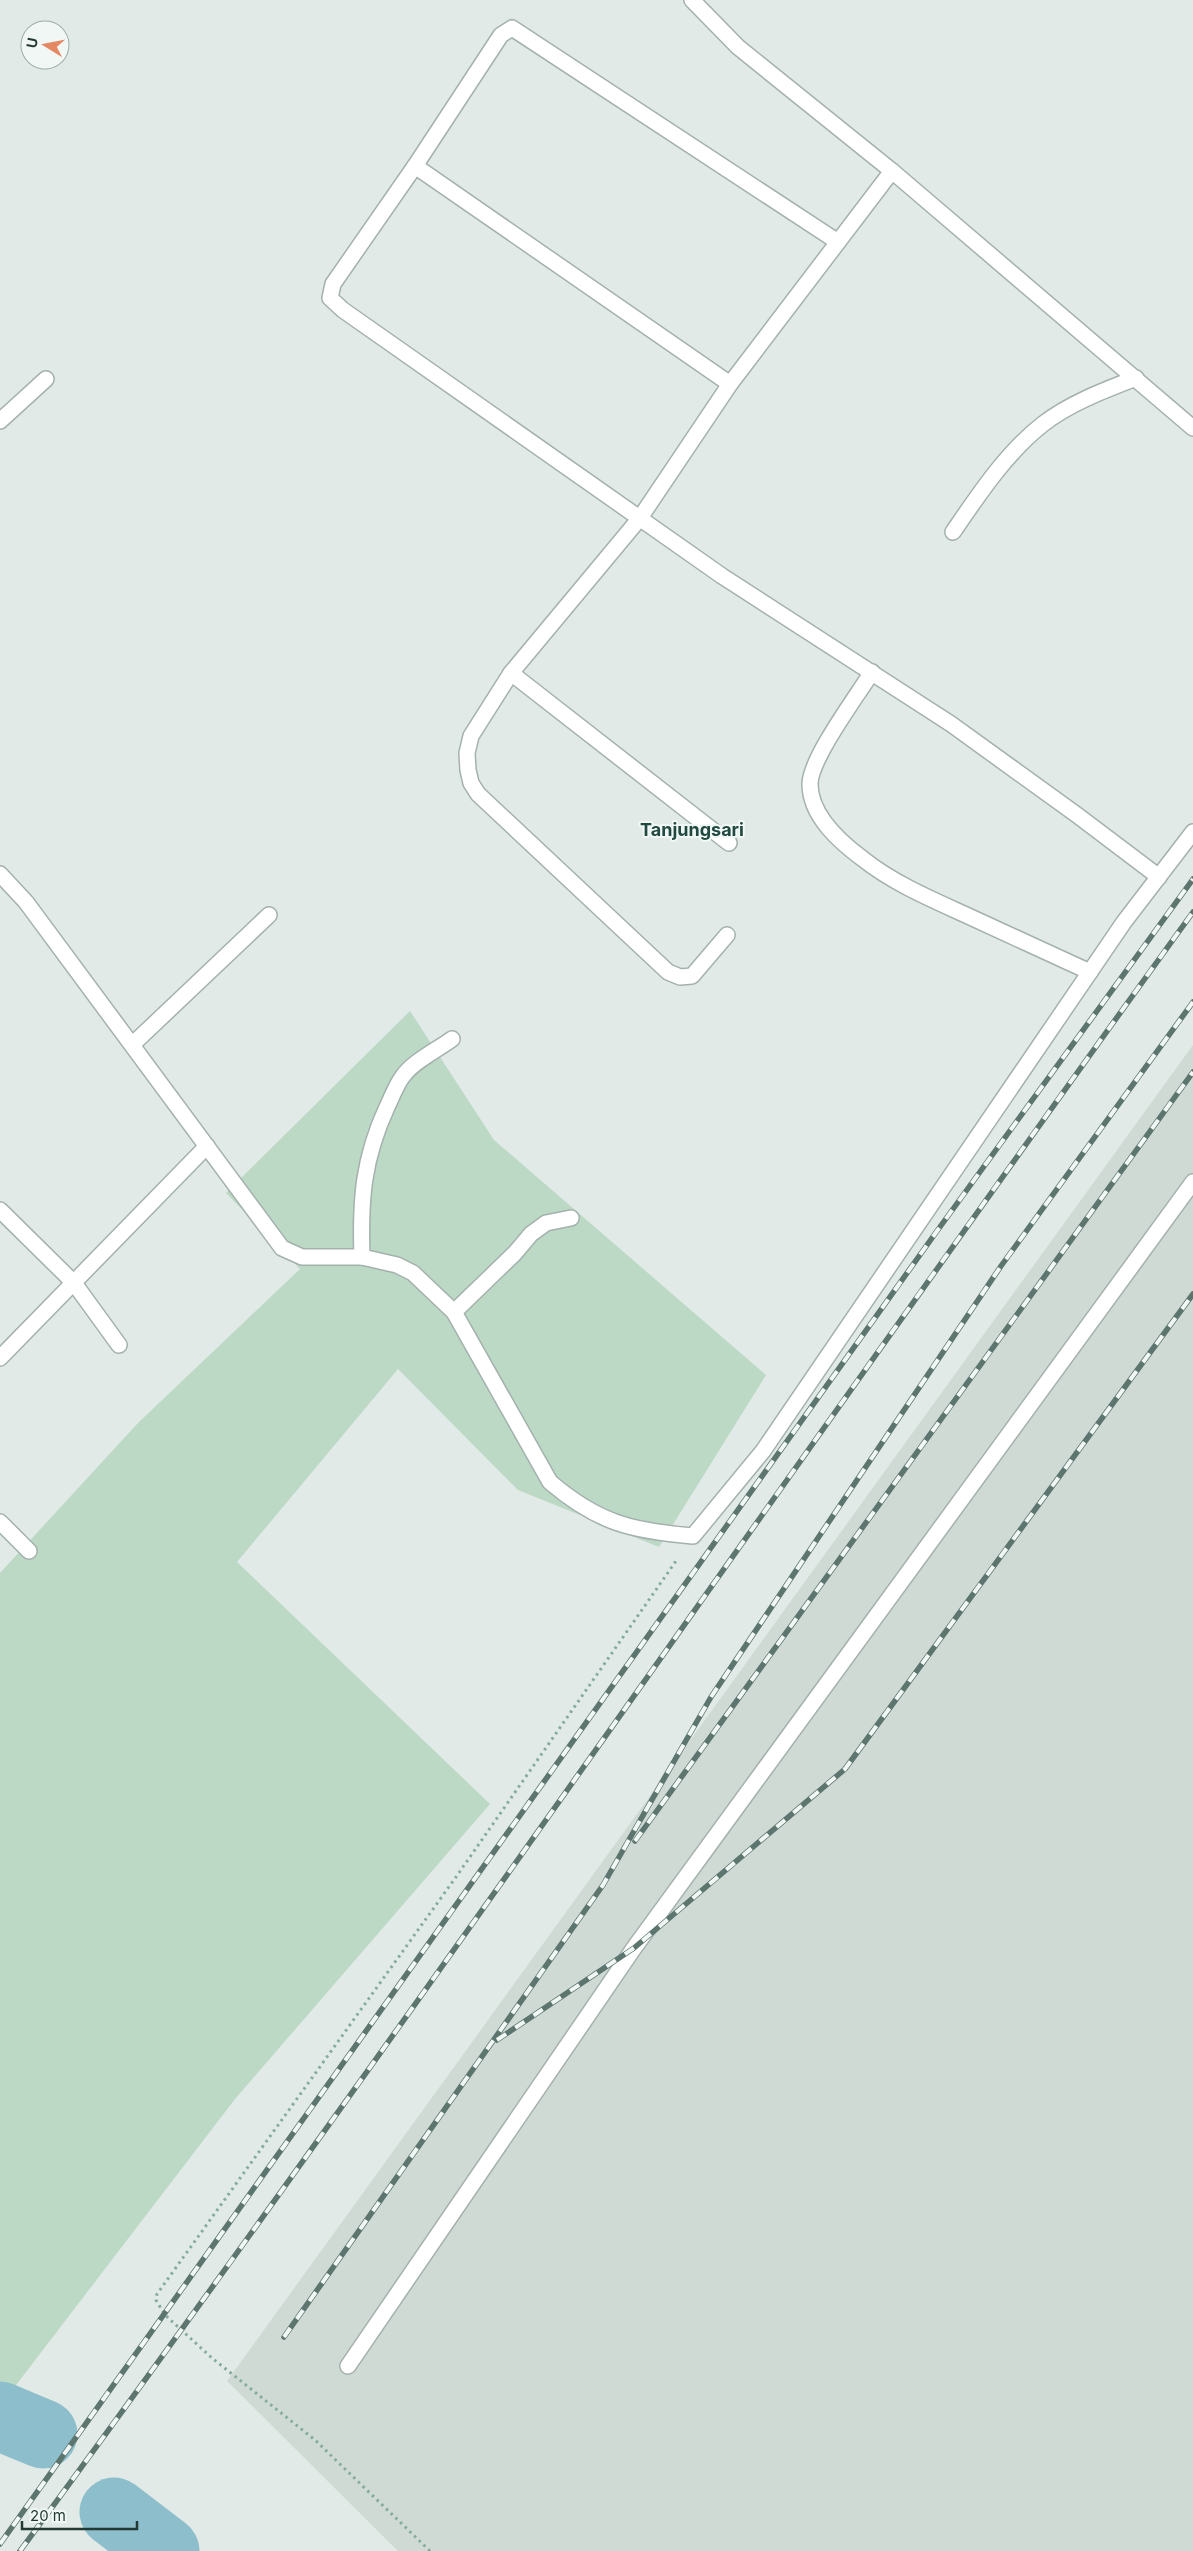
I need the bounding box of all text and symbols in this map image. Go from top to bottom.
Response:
north arrow [20,20,70,70]
text: U [22,36,41,49]
district label: Tanjungsari [640,819,744,840]
scale bar [22,2498,138,2530]
text: 20 m [30,2506,66,2525]

